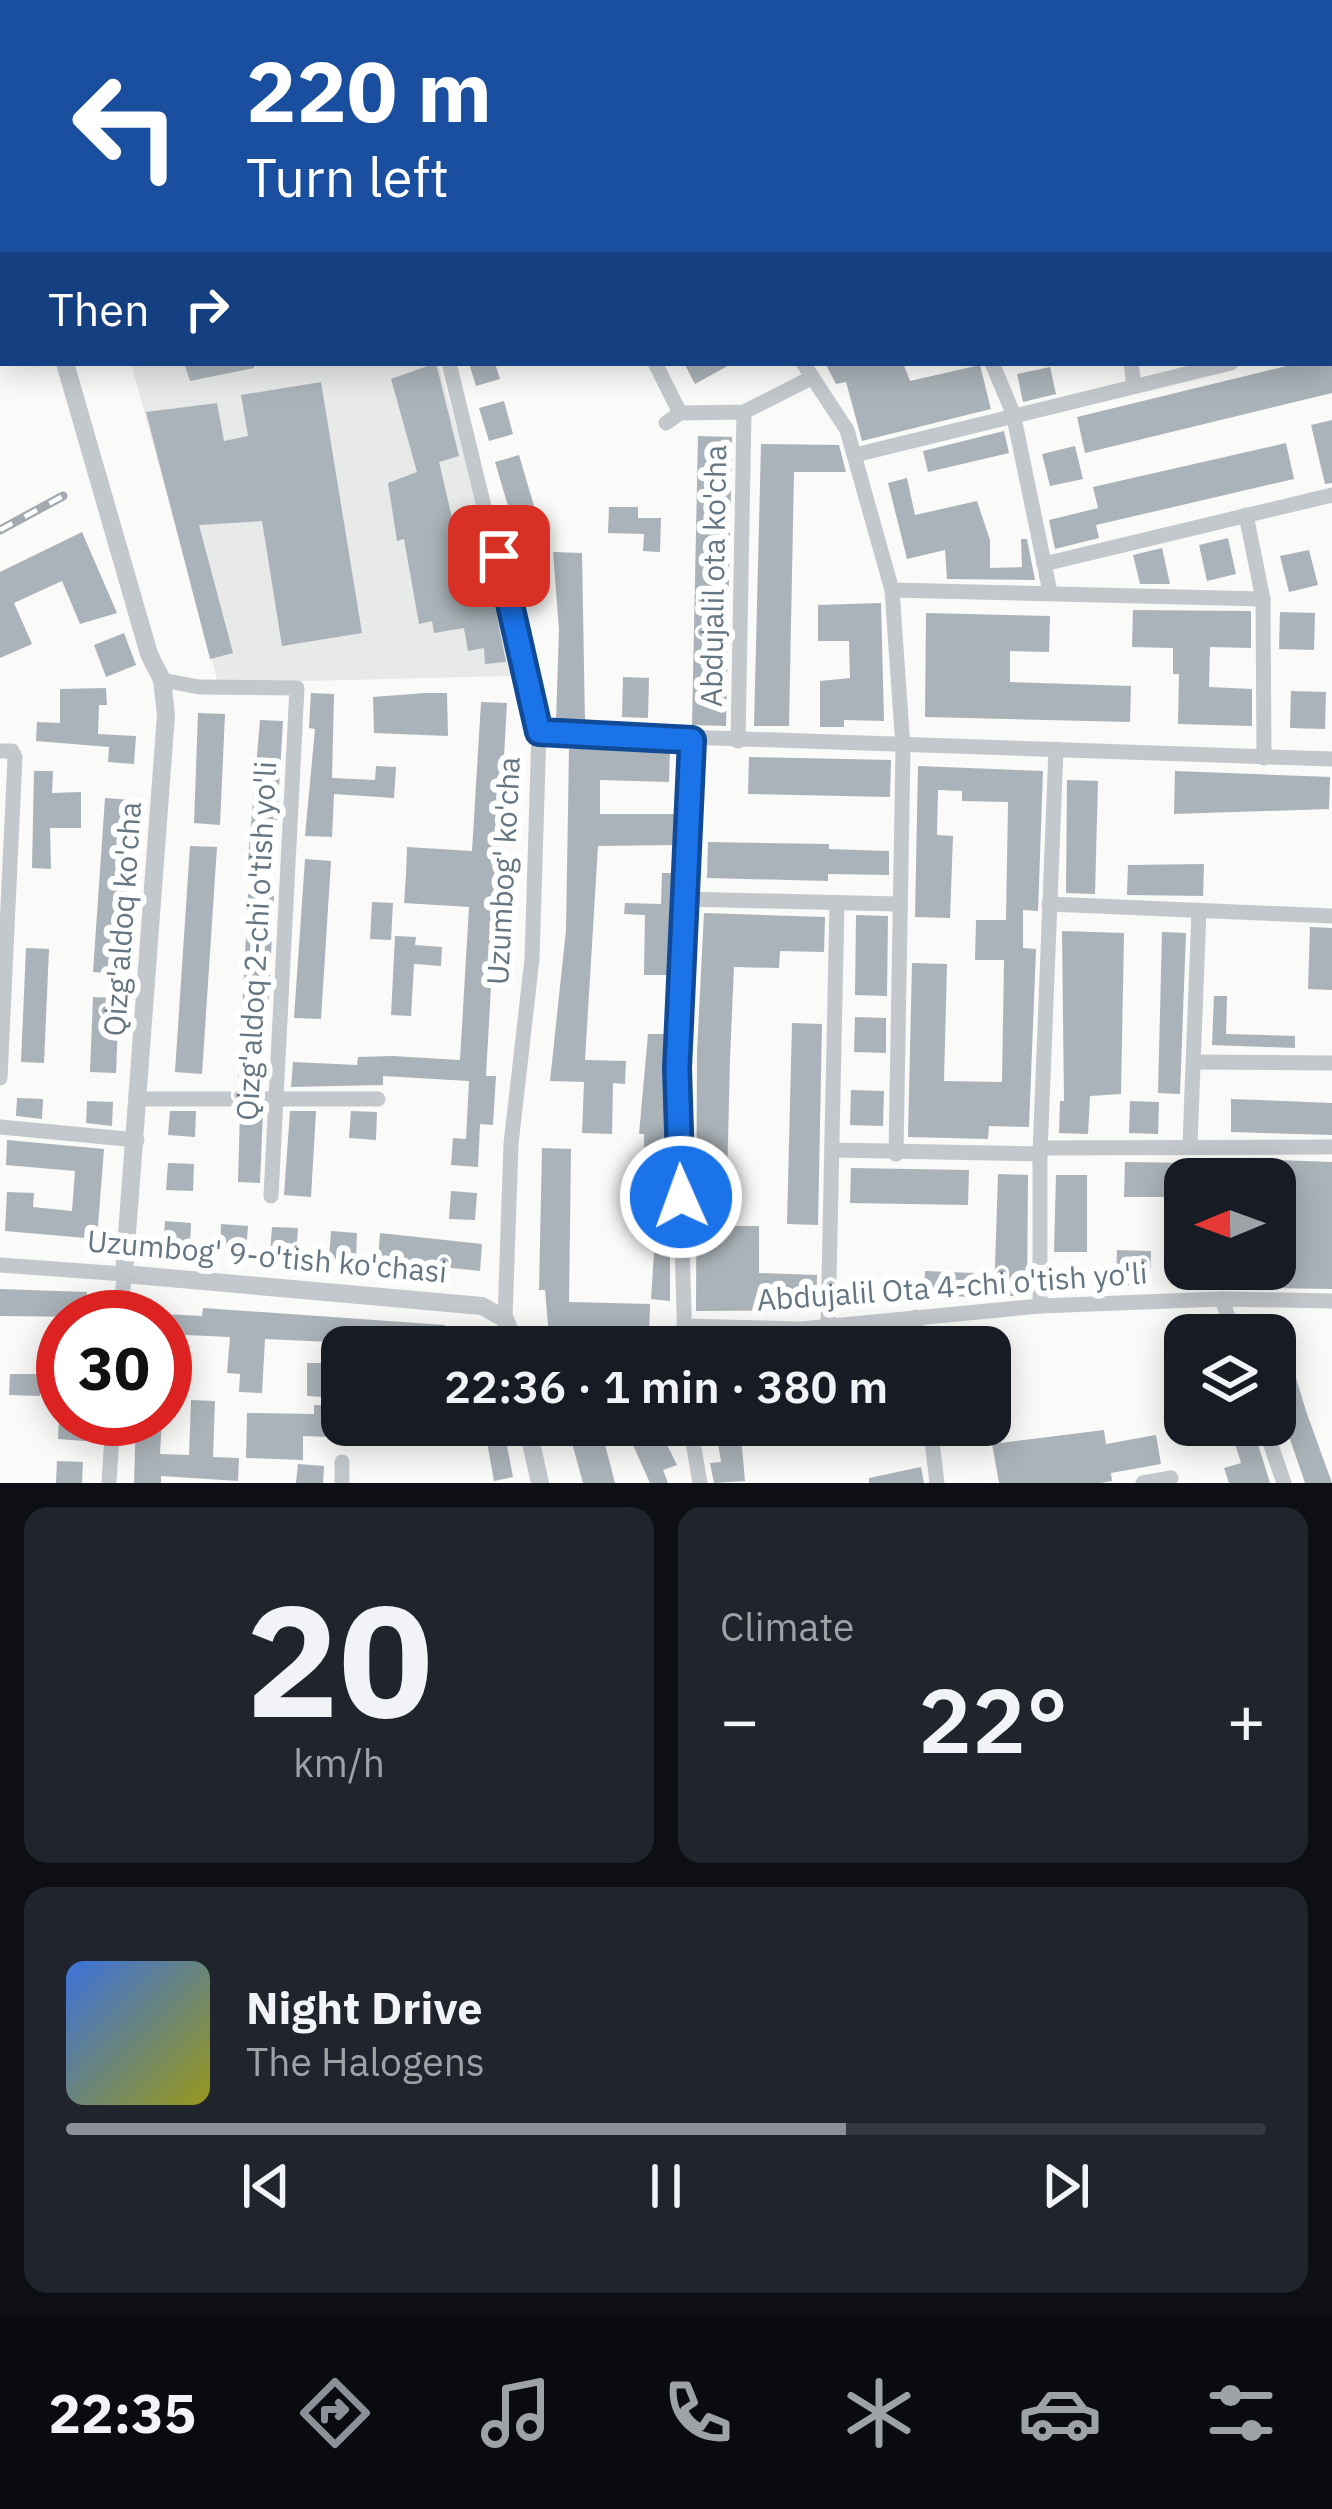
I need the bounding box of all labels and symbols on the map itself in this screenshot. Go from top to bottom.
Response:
street label: Abdujalil ota ko'cha [691,445,734,707]
pin [448,505,550,607]
street label: Uzumbog' ko'cha [477,756,528,986]
street label: Qizg'aldoq 2-chi o'tish yo'li [227,760,284,1122]
street label: Qizg'aldoq ko'cha [94,800,149,1038]
position arrow [618,1134,744,1260]
north arrow [1164,1158,1296,1290]
street label: Uzumbog' 9-o'tish ko'chasi [86,1220,449,1291]
street label: Abdujalil Ota 4-chi o'tish yo'li [755,1252,1149,1319]
speed limit sign: 30 [36,1290,192,1446]

